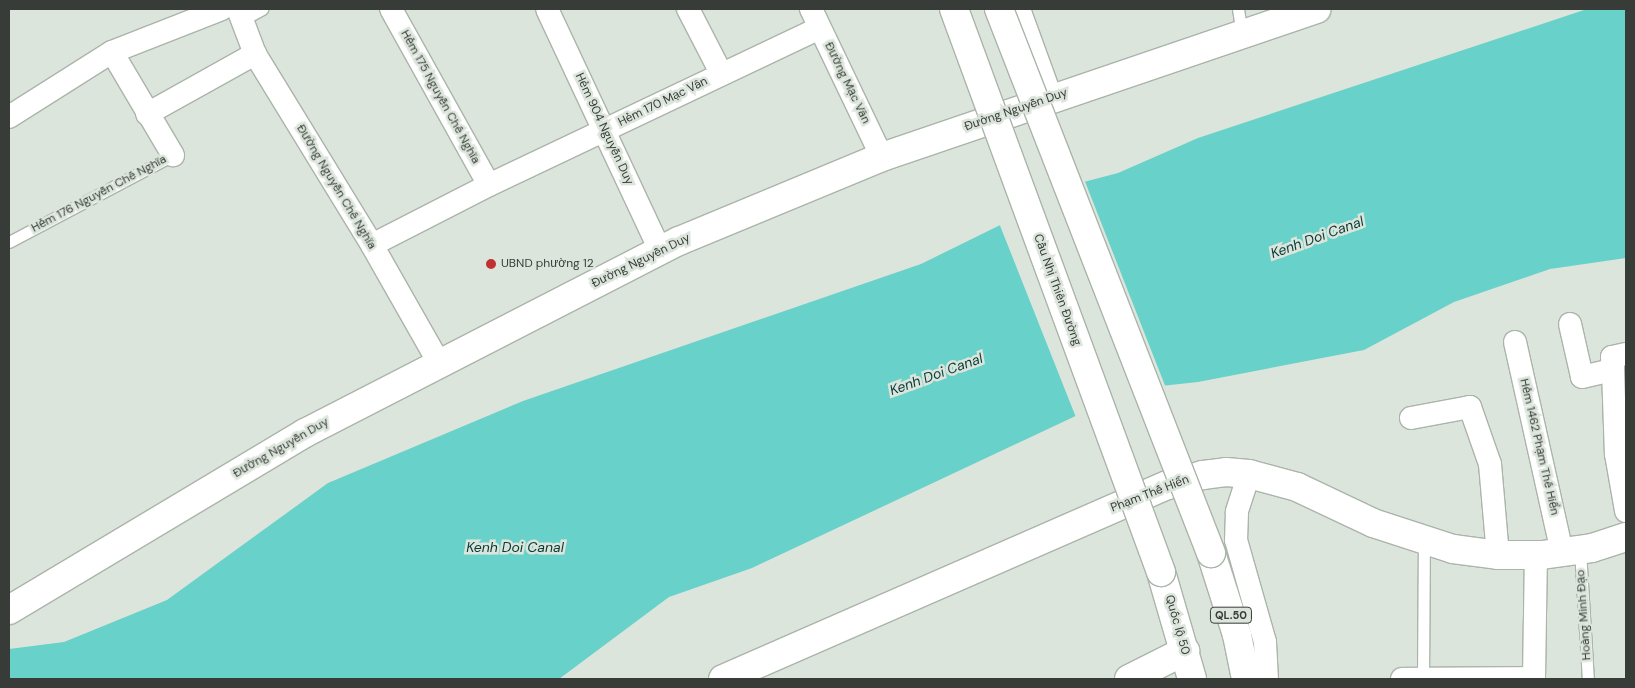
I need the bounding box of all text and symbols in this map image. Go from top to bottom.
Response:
street label: Hẻm 175 Nguyễn Chế Nghĩa [397,28,483,166]
street label: Đường Mạc Vân [821,40,873,126]
street label: Hẻm 904 Nguyễn Duy [572,71,636,187]
street label: Hẻm 170 Mạc Vân [616,74,710,130]
street label: Đường Nguyễn Duy [963,86,1069,134]
street label: Đường Nguyễn Chế Nghĩa [293,122,379,252]
street label: Hẻm 176 Nguyễn Chế Nghĩa [29,152,169,236]
water label: Kenh Doi Canal [1268,212,1366,262]
street label: Đường Nguyễn Duy [589,231,693,291]
street label: Cầu Nhị Thiên Đường [1030,232,1084,348]
place label: UBND phường 12 [501,257,594,271]
marker: UBND phường 12 [485,258,497,270]
water label: Kenh Doi Canal [887,349,985,399]
street label: Hẻm 1462 Phạm Thế Hiển [1516,377,1562,517]
street label: Đường Nguyễn Duy [231,415,331,481]
street label: Phạm Thế Hiển [1109,472,1191,516]
water label: Kenh Doi Canal [466,539,564,555]
street label: Hoàng Minh Đạo [1574,569,1594,661]
street label: Quốc lộ 50 [1162,594,1192,656]
road number: QL.50 [1210,606,1252,624]

